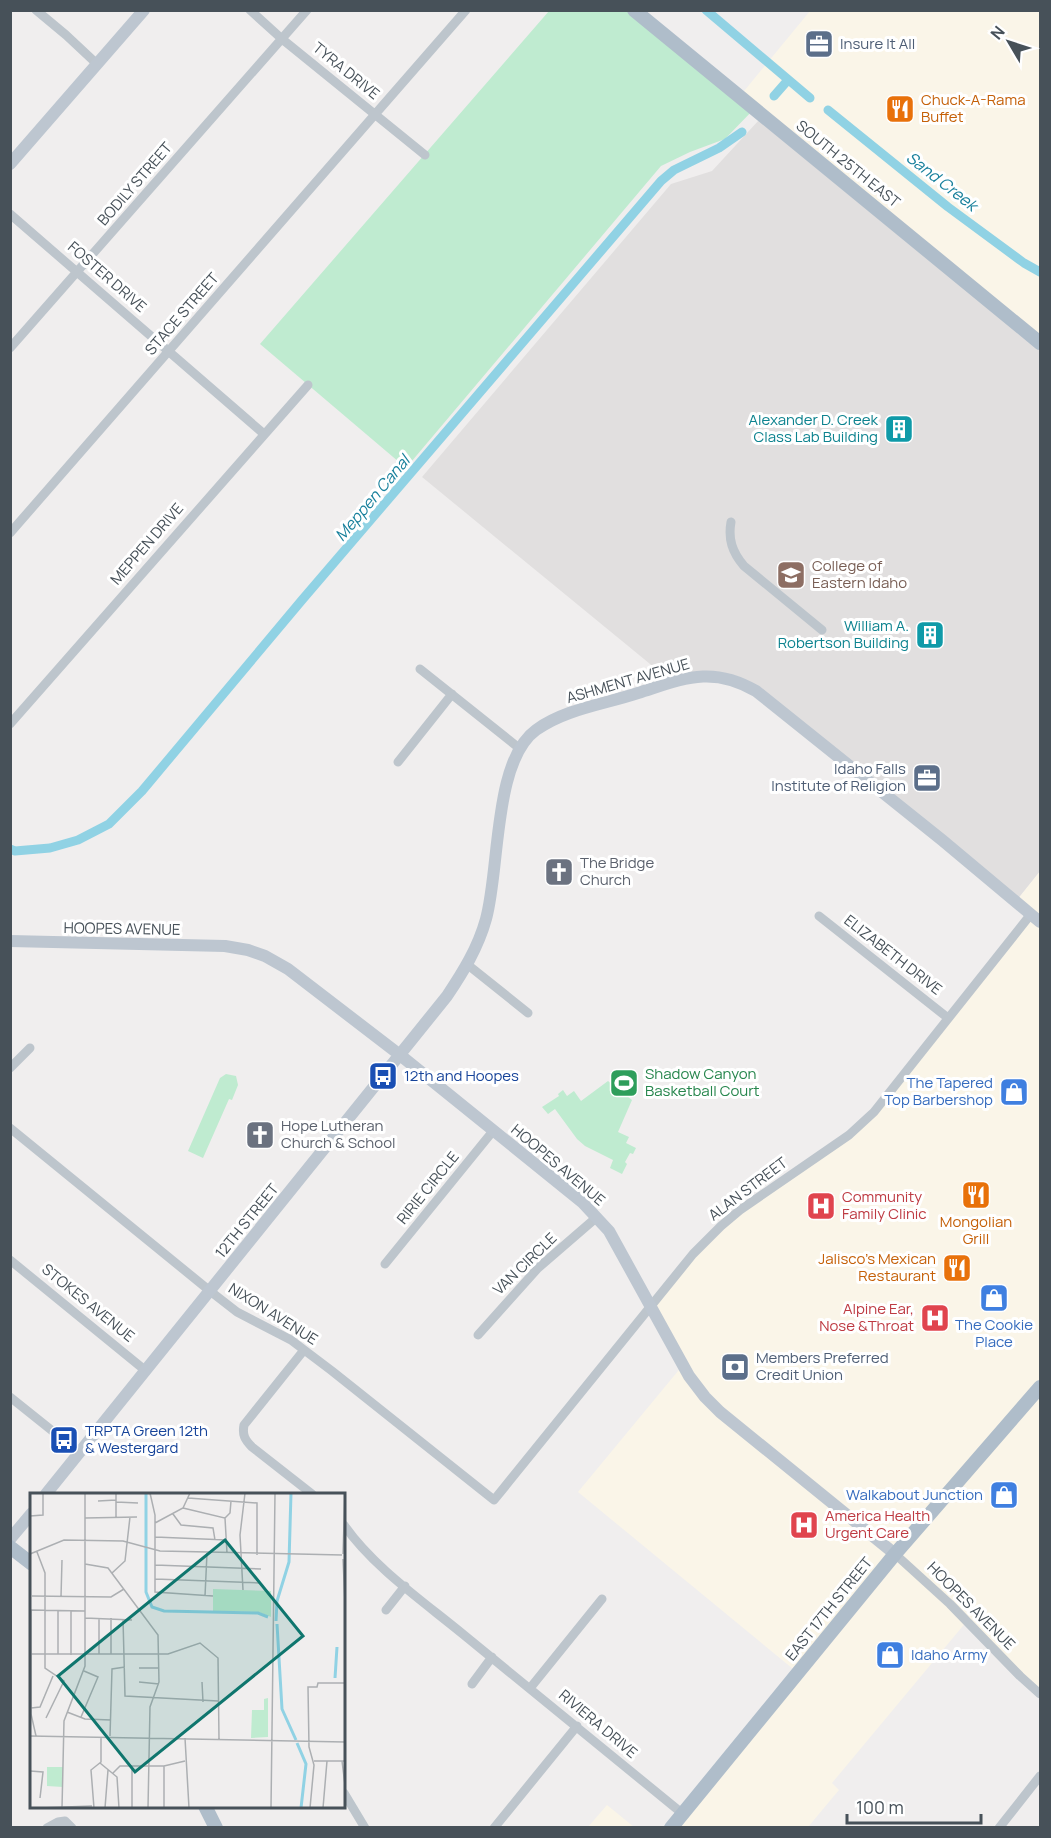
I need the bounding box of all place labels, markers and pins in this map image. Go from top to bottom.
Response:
office icon: Insure It All [803,28,835,60]
place label: Insure It All [840,33,915,54]
place label: Chuck-A-Rama Buffet [921,89,1026,127]
restaurant icon: Chuck-A-Rama Buffet [884,93,916,125]
place label: Alexander D. Creek Class Lab Building [749,409,879,447]
building icon: Alexander D. Creek Class Lab Building [883,413,915,445]
place label: College of Eastern Idaho [812,555,907,593]
school or university icon: College of Eastern Idaho [775,559,807,591]
place label: William A. Robertson Building [778,615,909,653]
building icon: William A. Robertson Building [914,619,946,651]
place label: Idaho Falls Institute of Religion [771,758,906,796]
office icon: Idaho Falls Institute of Religion [911,762,943,794]
place label: The Bridge Church [580,852,654,890]
church icon: The Bridge Church [543,856,575,888]
bus stop icon: 12th and Hoopes [367,1060,399,1092]
place label: Shadow Canyon Basketball Court [645,1063,760,1101]
place label: 12th and Hoopes [404,1065,519,1086]
sports icon: Shadow Canyon Basketball Court [608,1067,640,1099]
place label: The Tapered Top Barbershop [884,1072,993,1110]
shop icon: The Tapered Top Barbershop [998,1076,1030,1108]
place label: Hope Lutheran Church & School [281,1115,396,1153]
church icon: Hope Lutheran Church & School [244,1119,276,1151]
restaurant icon: Mongolian Grill [960,1179,992,1211]
place label: Community Family Clinic [842,1186,927,1224]
hospital icon: Community Family Clinic [805,1190,837,1222]
place label: Mongolian Grill [940,1211,1012,1249]
place label: Jalisco's Mexican Restaurant [818,1248,936,1286]
restaurant icon: Jalisco's Mexican Restaurant [941,1252,973,1284]
shop icon: The Cookie Place [978,1282,1010,1314]
place label: Alpine Ear, Nose &Throat [819,1298,914,1336]
hospital icon: Alpine Ear, Nose &Throat [919,1302,951,1334]
place label: The Cookie Place [955,1314,1033,1352]
place label: Members Preferred Credit Union [756,1347,889,1385]
bank icon: Members Preferred Credit Union [719,1351,751,1383]
place label: TRPTA Green 12th & Westergard [85,1420,208,1458]
bus stop icon: TRPTA Green 12th & Westergard [48,1424,80,1456]
shop icon: Walkabout Junction [988,1479,1020,1511]
place label: Walkabout Junction [846,1484,983,1505]
place label: America Health Urgent Care [825,1505,930,1543]
hospital icon: America Health Urgent Care [788,1509,820,1541]
shop icon: Idaho Army [874,1639,906,1671]
place label: Idaho Army [911,1644,988,1665]

